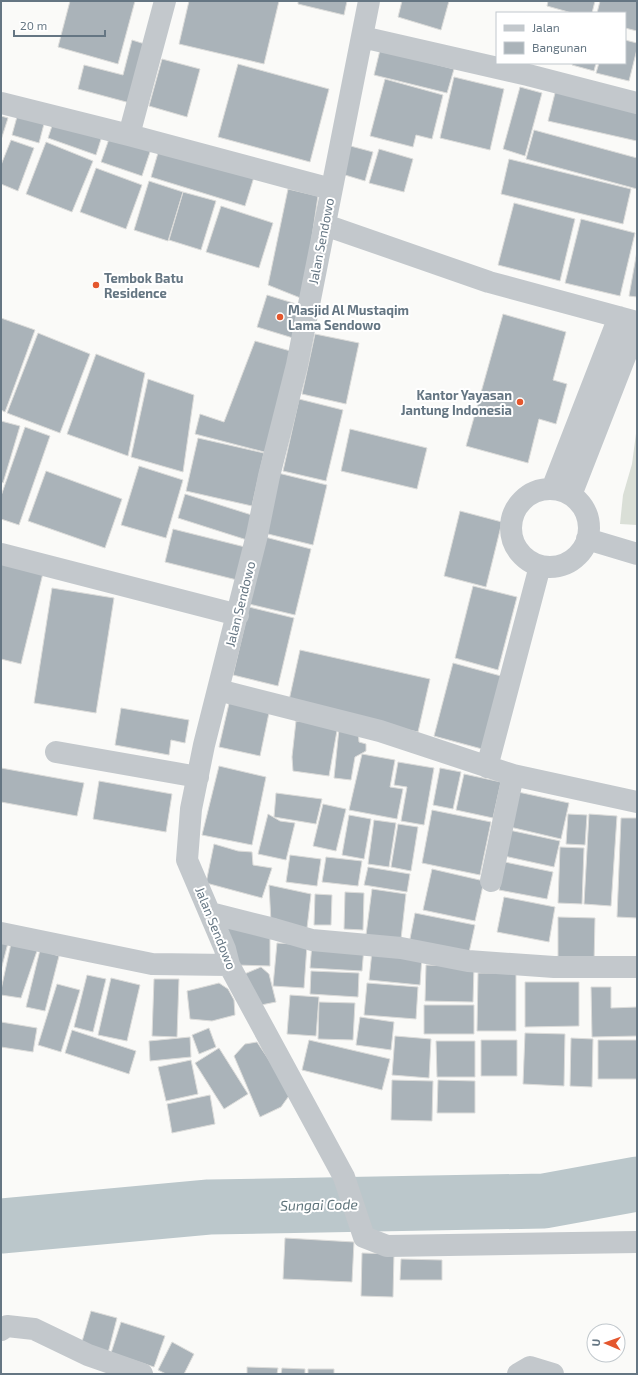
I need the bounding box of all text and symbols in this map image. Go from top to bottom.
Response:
scale bar [14,12,105,38]
legend [496,12,626,64]
text: 20 m [20,18,47,32]
text: Jalan [532,20,560,34]
text: Bangunan [532,40,587,54]
street label: Jalan Sendowo [305,196,337,286]
place label: Tembok Batu Residence [104,270,183,301]
marker: Tembok Batu Residence [91,280,101,290]
place label: Masjid Al Mustaqim Lama Sendowo [288,302,409,333]
marker: Masjid Al Mustaqim Lama Sendowo [275,312,285,322]
place label: Kantor Yayasan Jantung Indonesia [401,387,512,418]
marker: Kantor Yayasan Jantung Indonesia [515,397,525,407]
street label: Jalan Sendowo [222,560,258,648]
street label: Jalan Sendowo [192,884,240,972]
water label: Sungai Code [280,1195,359,1214]
north arrow [586,1323,626,1363]
text: U [589,1339,602,1347]

